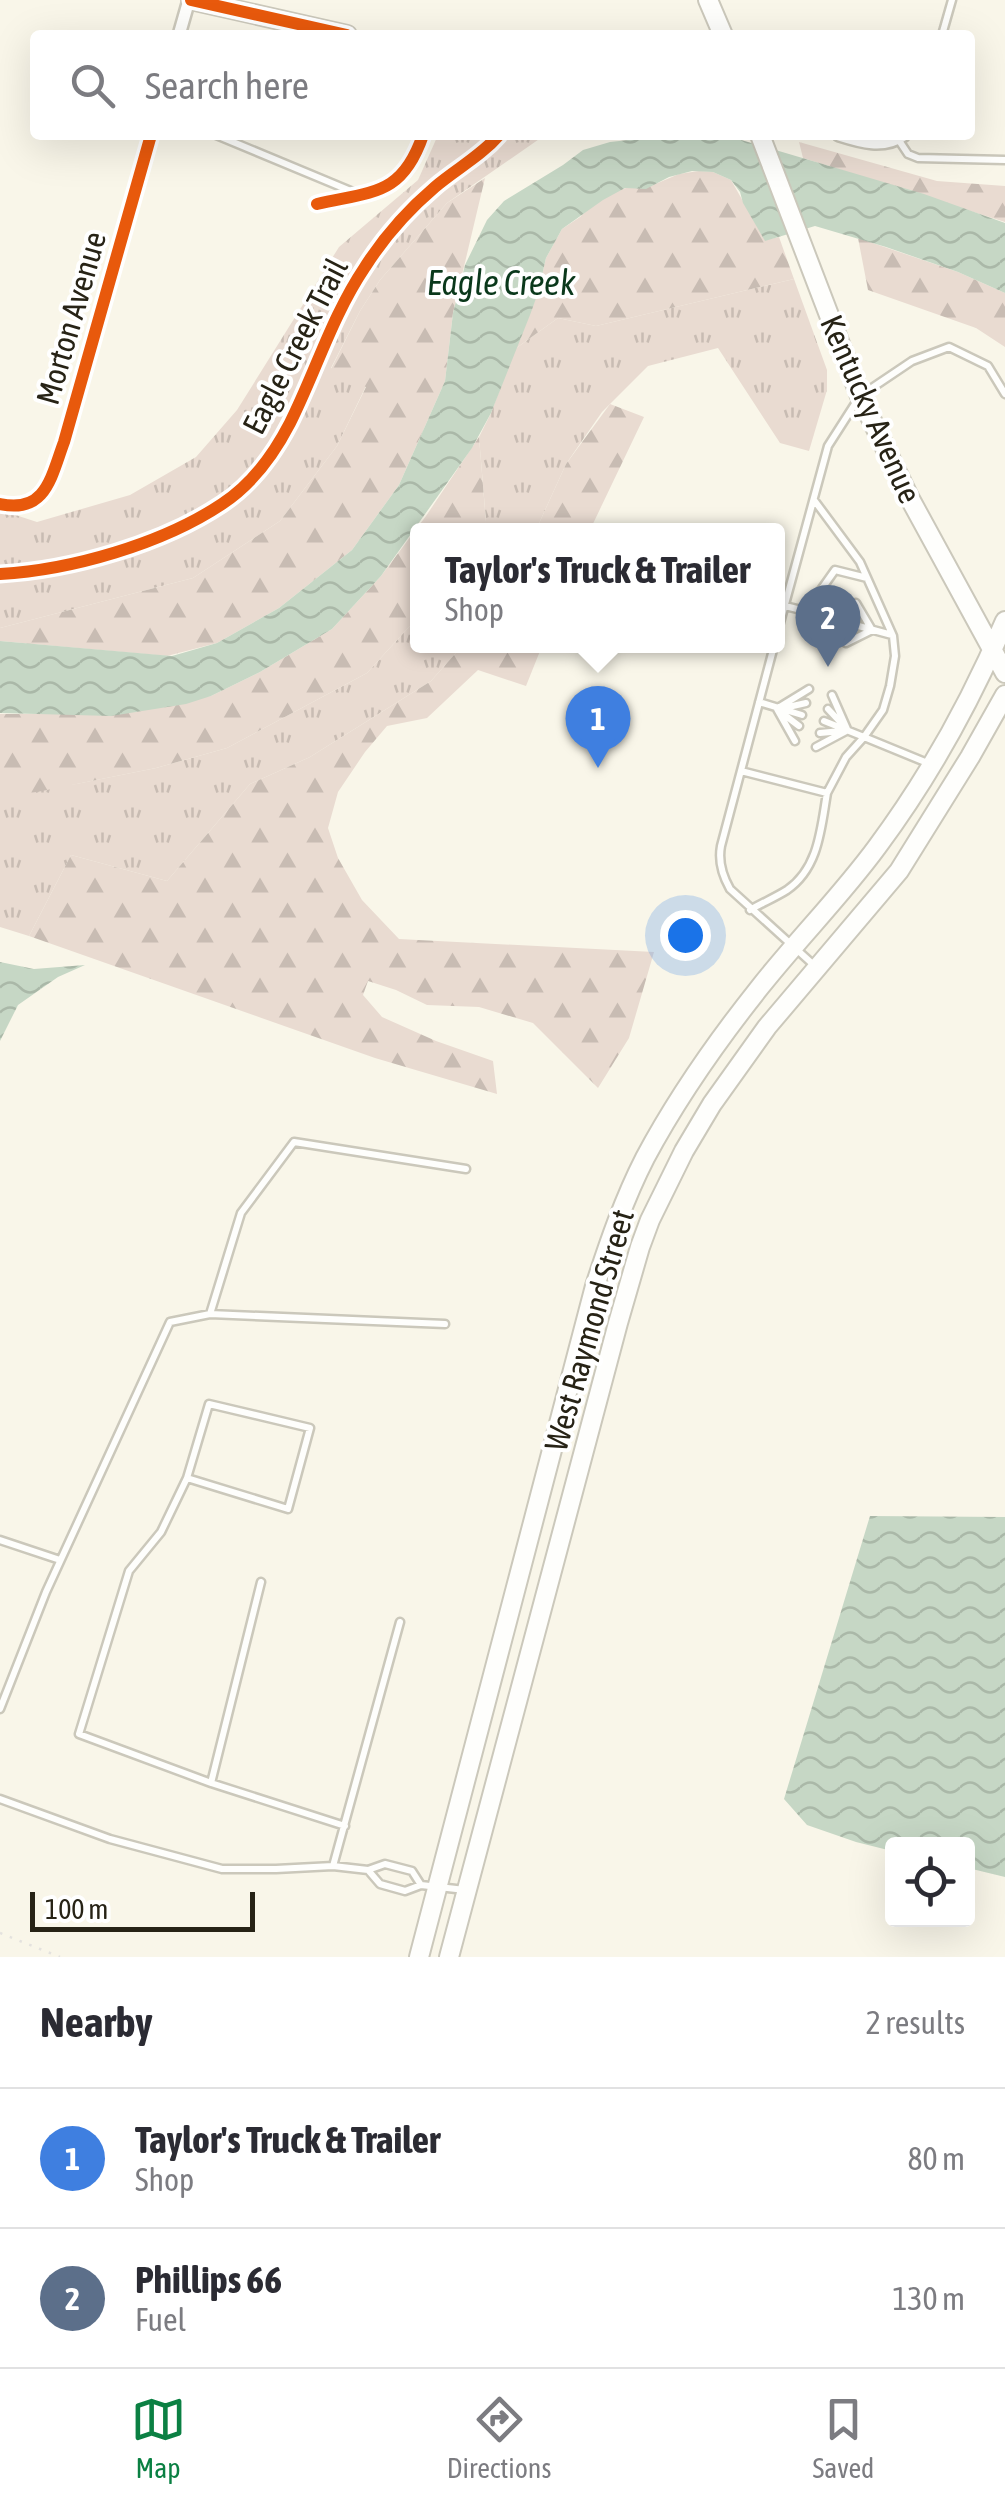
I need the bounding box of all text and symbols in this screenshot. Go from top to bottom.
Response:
search box [30,30,975,140]
icon: search [65,58,120,113]
text: Search here [145,64,309,107]
street label: Morton Avenue [29,227,113,409]
street label: Eagle Creek Trail [235,252,355,440]
water label: Eagle Creek [427,262,576,302]
street label: Kentucky Avenue [813,309,929,509]
popup [410,523,785,653]
text: Taylor's Truck & Trailer [445,548,750,591]
pin: 2 [796,584,860,667]
text: Shop [445,591,504,628]
pin: 1 [566,686,630,768]
your location [660,910,711,961]
street label: West Raymond Street [537,1205,641,1455]
map controls [885,1837,975,1927]
button: locate [885,1837,975,1927]
scale bar [30,1887,255,1932]
text: 100 m [45,1893,108,1925]
text: Nearby [40,1998,153,2046]
text: 2 results [866,2004,965,2041]
text: Taylor's Truck & Trailer [135,2118,440,2161]
text: 1 [65,2140,80,2177]
text: 80 m [907,2140,965,2177]
text: Shop [135,2161,194,2198]
text: Phillips 66 [135,2258,282,2301]
text: 2 [65,2280,80,2317]
text: 130 m [892,2280,965,2317]
text: Fuel [135,2301,186,2338]
tab: Map [131,2392,186,2484]
tab: Directions [447,2392,551,2484]
tab: Saved [813,2392,874,2484]

